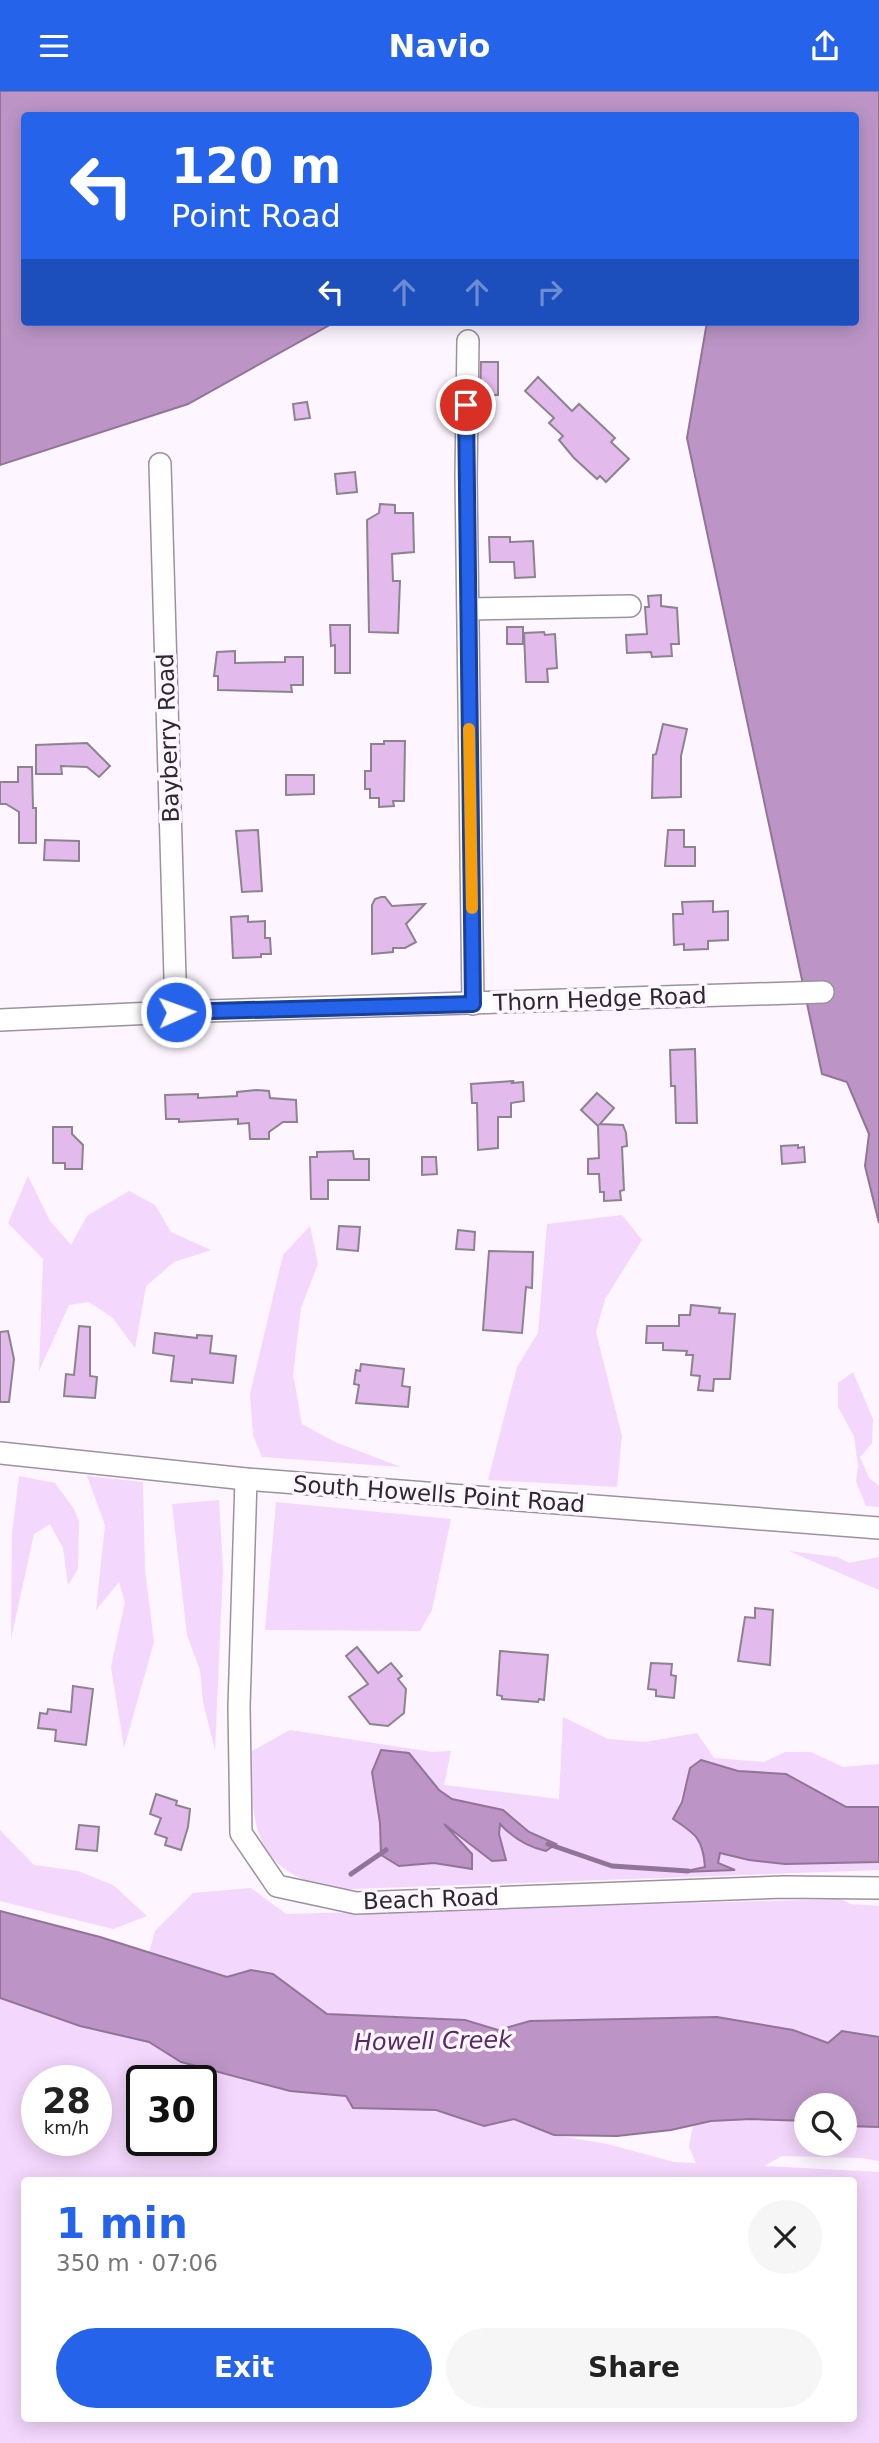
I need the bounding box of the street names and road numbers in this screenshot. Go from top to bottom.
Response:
street label: Bayberry Road [152,653,184,823]
street label: Thorn Hedge Road [492,982,707,1016]
street label: South Howells Point Road [292,1471,586,1517]
street label: Beach Road [362,1884,500,1914]

